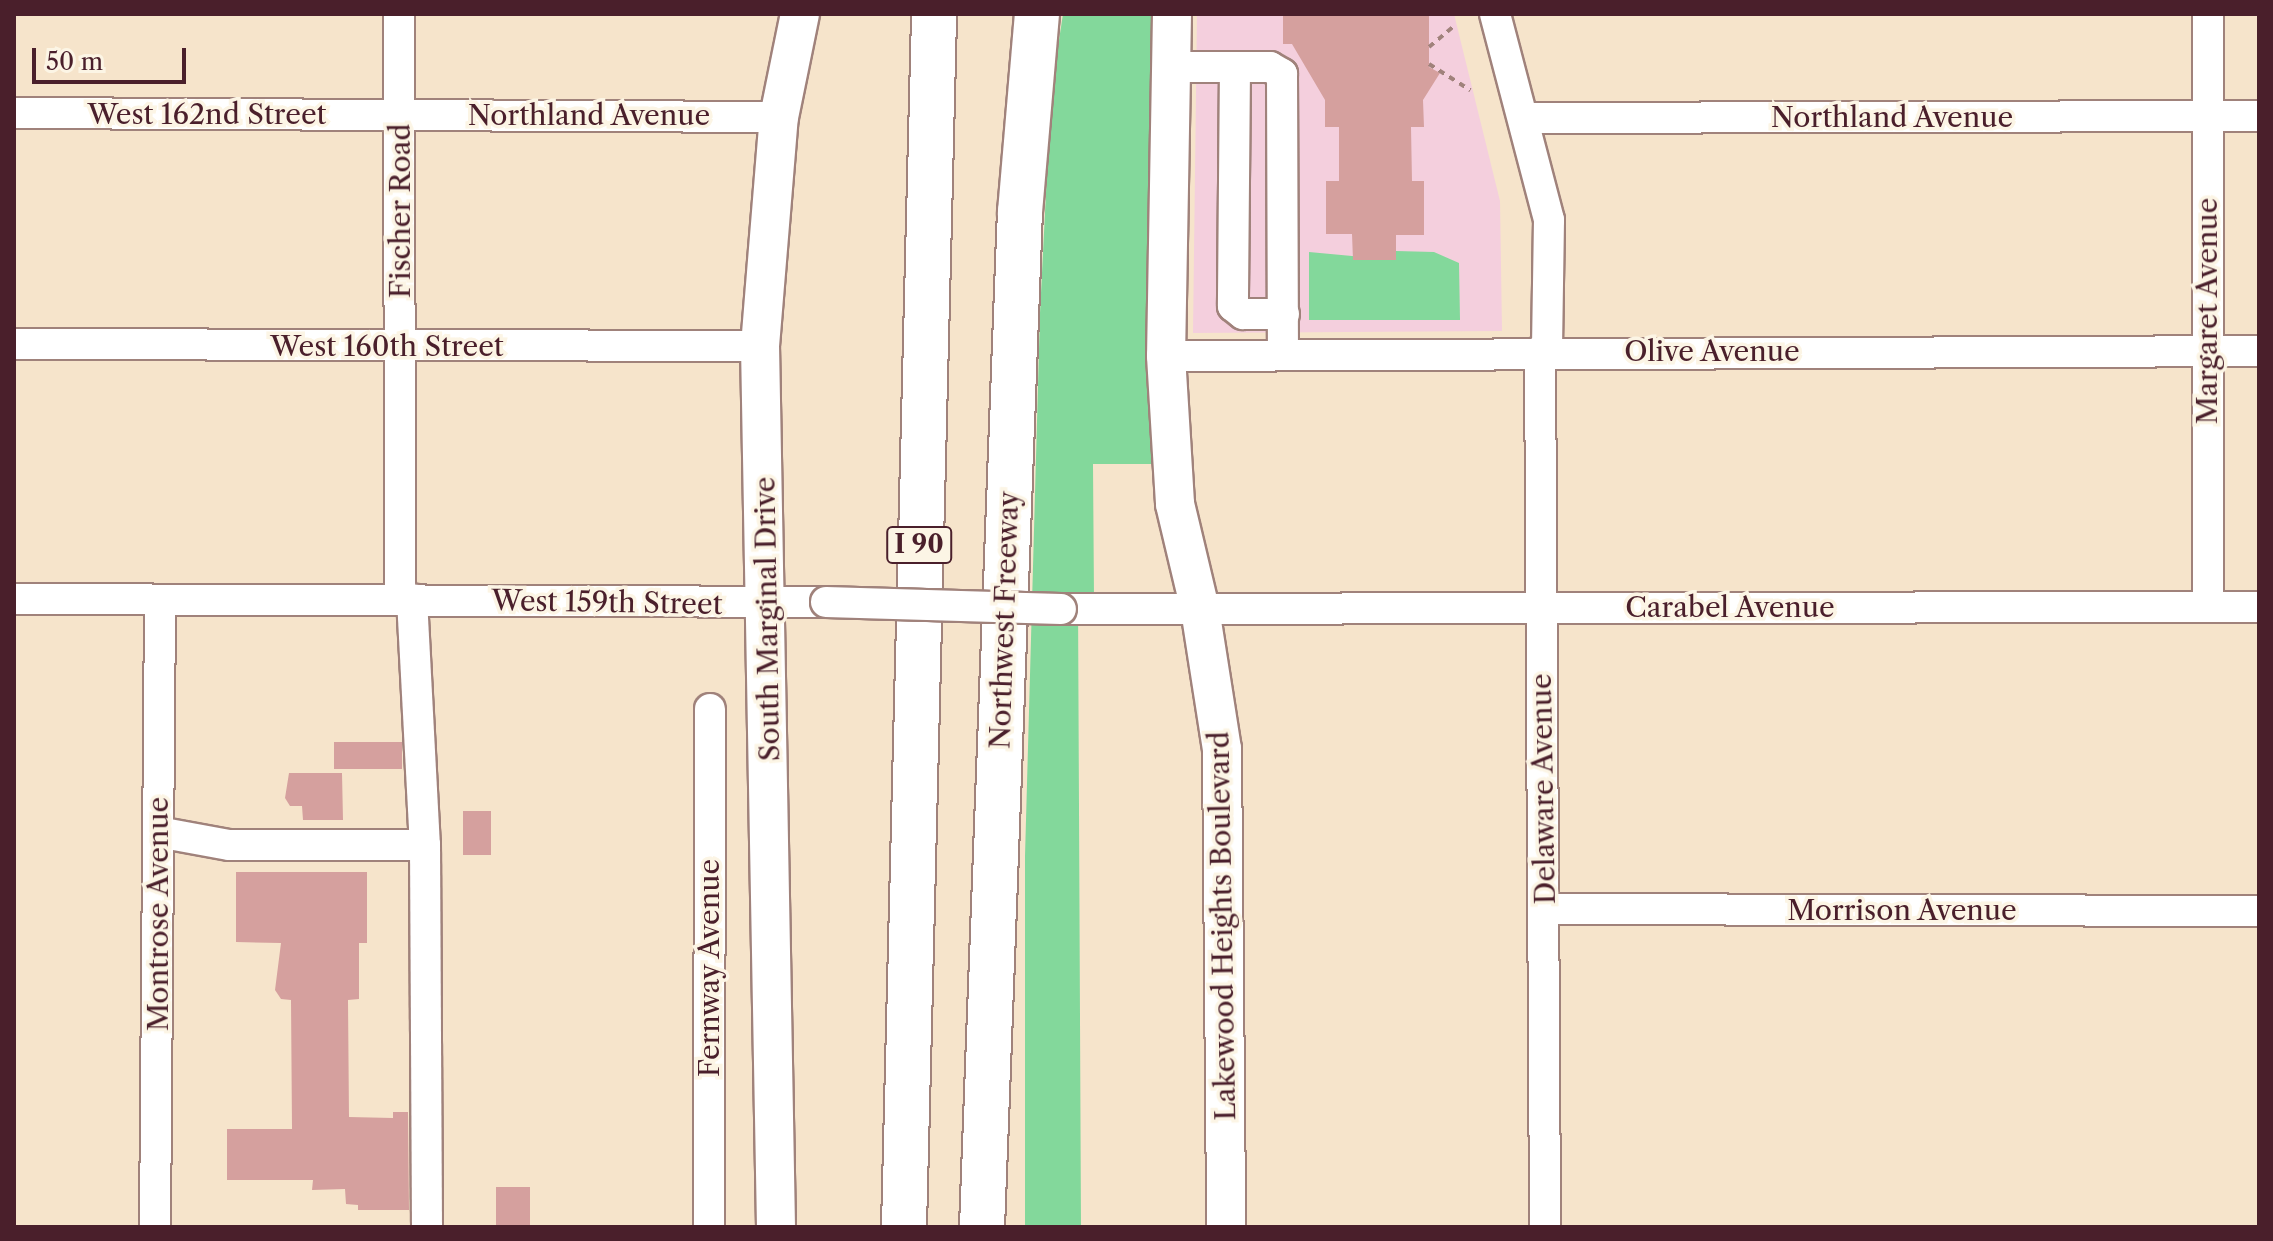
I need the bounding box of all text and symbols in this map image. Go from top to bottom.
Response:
scale bar [36,32,190,82]
text: 50 m [46,47,103,76]
street label: West 162nd Street [87,97,327,131]
street label: Northland Avenue [467,98,711,132]
street label: Northland Avenue [1770,100,2014,134]
street label: Fischer Road [383,123,417,299]
street label: Margaret Avenue [2190,197,2224,425]
street label: West 160th Street [270,329,504,363]
street label: Olive Avenue [1624,334,1800,368]
street label: South Marginal Drive [748,476,786,762]
street label: Northwest Freeway [983,490,1025,750]
road number: I 90 [885,523,953,567]
street label: West 159th Street [491,583,723,621]
street label: Carabel Avenue [1625,590,1835,624]
street label: Delaware Avenue [1524,673,1562,905]
street label: Lakewood Heights Boulevard [1202,731,1242,1121]
street label: Montrose Avenue [141,796,175,1032]
street label: Fernway Avenue [692,858,726,1078]
street label: Morrison Avenue [1787,893,2017,927]

